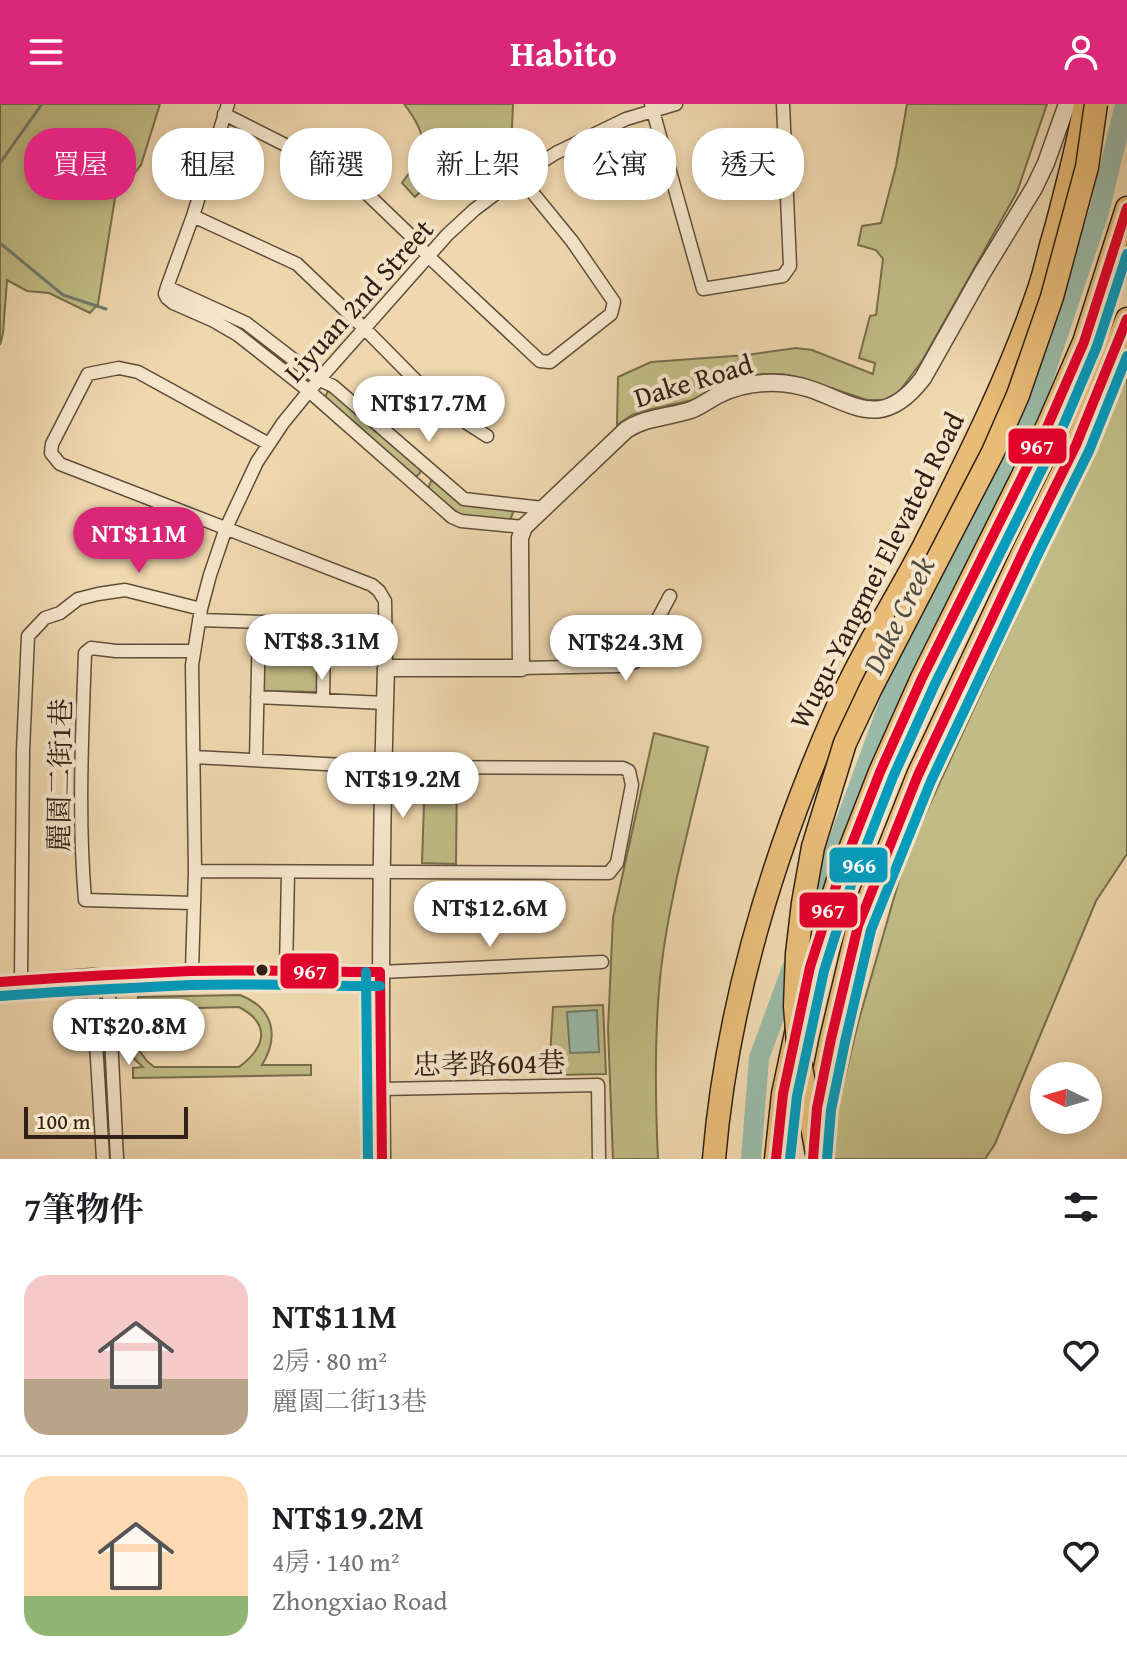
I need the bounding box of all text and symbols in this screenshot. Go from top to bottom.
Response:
text: Habito [510,26,617,79]
icon: menu [24,30,68,74]
icon: person [1059,30,1103,74]
chip: 買屋 [24,128,136,200]
chip: 租屋 [152,128,264,200]
chip: 篩選 [280,128,392,200]
chip: 新上架 [408,128,548,200]
chip: 公寓 [564,128,676,200]
chip: 透天 [692,128,804,200]
street label: Liyuan 2nd Street [274,209,443,391]
street label: Dake Road [629,343,757,417]
pin: NT$17.7M [346,376,512,444]
text: NT$17.7M [371,382,487,421]
street label: Wugu-Yangmei Elevated Road [778,405,974,735]
line badge: 967 [1007,427,1068,465]
text: 967 [1020,430,1054,462]
pin: NT$11M [74,507,204,575]
text: NT$11M [91,513,187,552]
water label: Dake Creek [850,549,945,682]
pin: NT$8.31M [239,614,405,682]
pin: NT$24.3M [543,615,709,683]
text: NT$8.31M [264,620,380,659]
text: NT$24.3M [568,621,684,660]
street label: 麗園二街1巷 [37,698,81,852]
pin: NT$19.2M [320,752,486,820]
text: NT$19.2M [345,758,461,797]
line badge: 966 [828,846,889,884]
text: 966 [842,849,876,881]
pin: NT$12.6M [407,881,573,949]
text: NT$12.6M [432,887,548,926]
line badge: 967 [798,891,859,929]
text: 967 [811,894,845,926]
line badge: 967 [279,952,340,990]
text: 967 [293,955,327,987]
unlabelled marker [254,962,270,978]
pin: NT$20.8M [46,999,212,1067]
text: NT$20.8M [71,1005,187,1044]
street label: 忠孝路604巷 [412,1041,566,1085]
north arrow [1030,1062,1102,1134]
map controls [1030,1062,1102,1134]
scale bar [24,1103,188,1139]
text: 100 m [36,1105,91,1137]
text: 7筆物件 [24,1184,144,1233]
icon: filters [1059,1185,1103,1229]
text: NT$11M [272,1291,397,1340]
icon: home [88,1307,184,1403]
icon: heart [1059,1333,1103,1377]
text: 2房 · 80 m² [272,1341,387,1380]
text: 麗園二街13巷 [272,1381,427,1420]
text: NT$19.2M [272,1492,424,1541]
icon: home [88,1508,184,1604]
icon: heart [1059,1534,1103,1578]
text: 4房 · 140 m² [272,1542,400,1581]
text: Zhongxiao Road [272,1581,447,1620]

